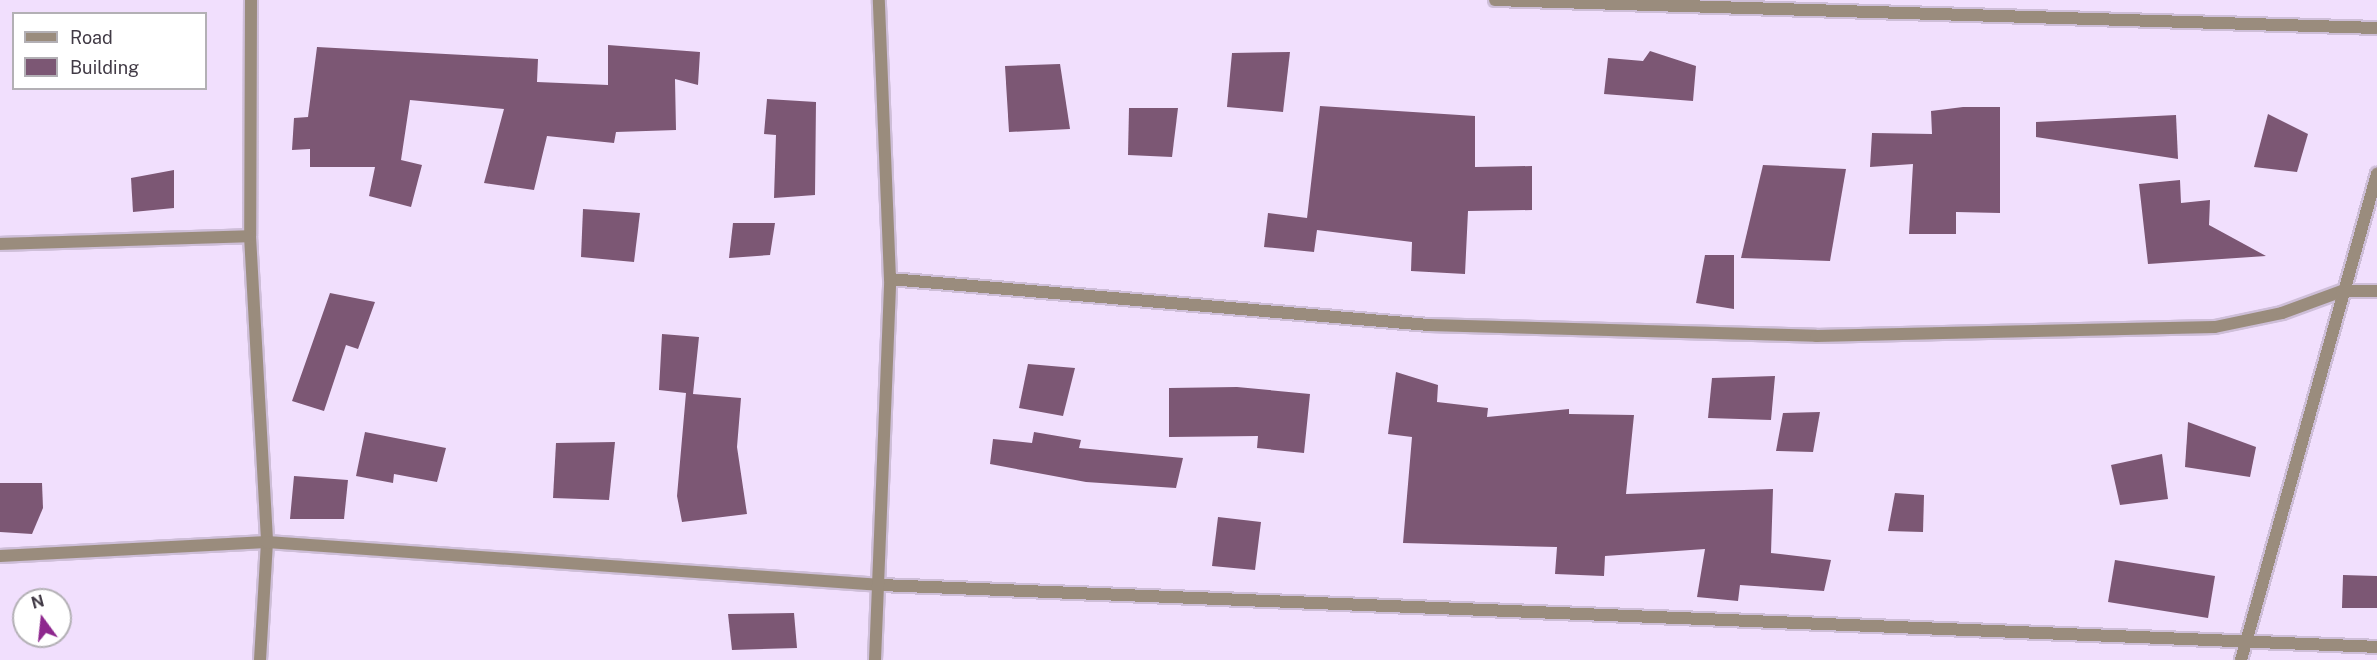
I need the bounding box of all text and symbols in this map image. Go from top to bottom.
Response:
legend [12,12,207,90]
text: Road [70,27,113,48]
text: Building [70,57,139,78]
north arrow [12,588,72,648]
text: N [29,591,46,613]

